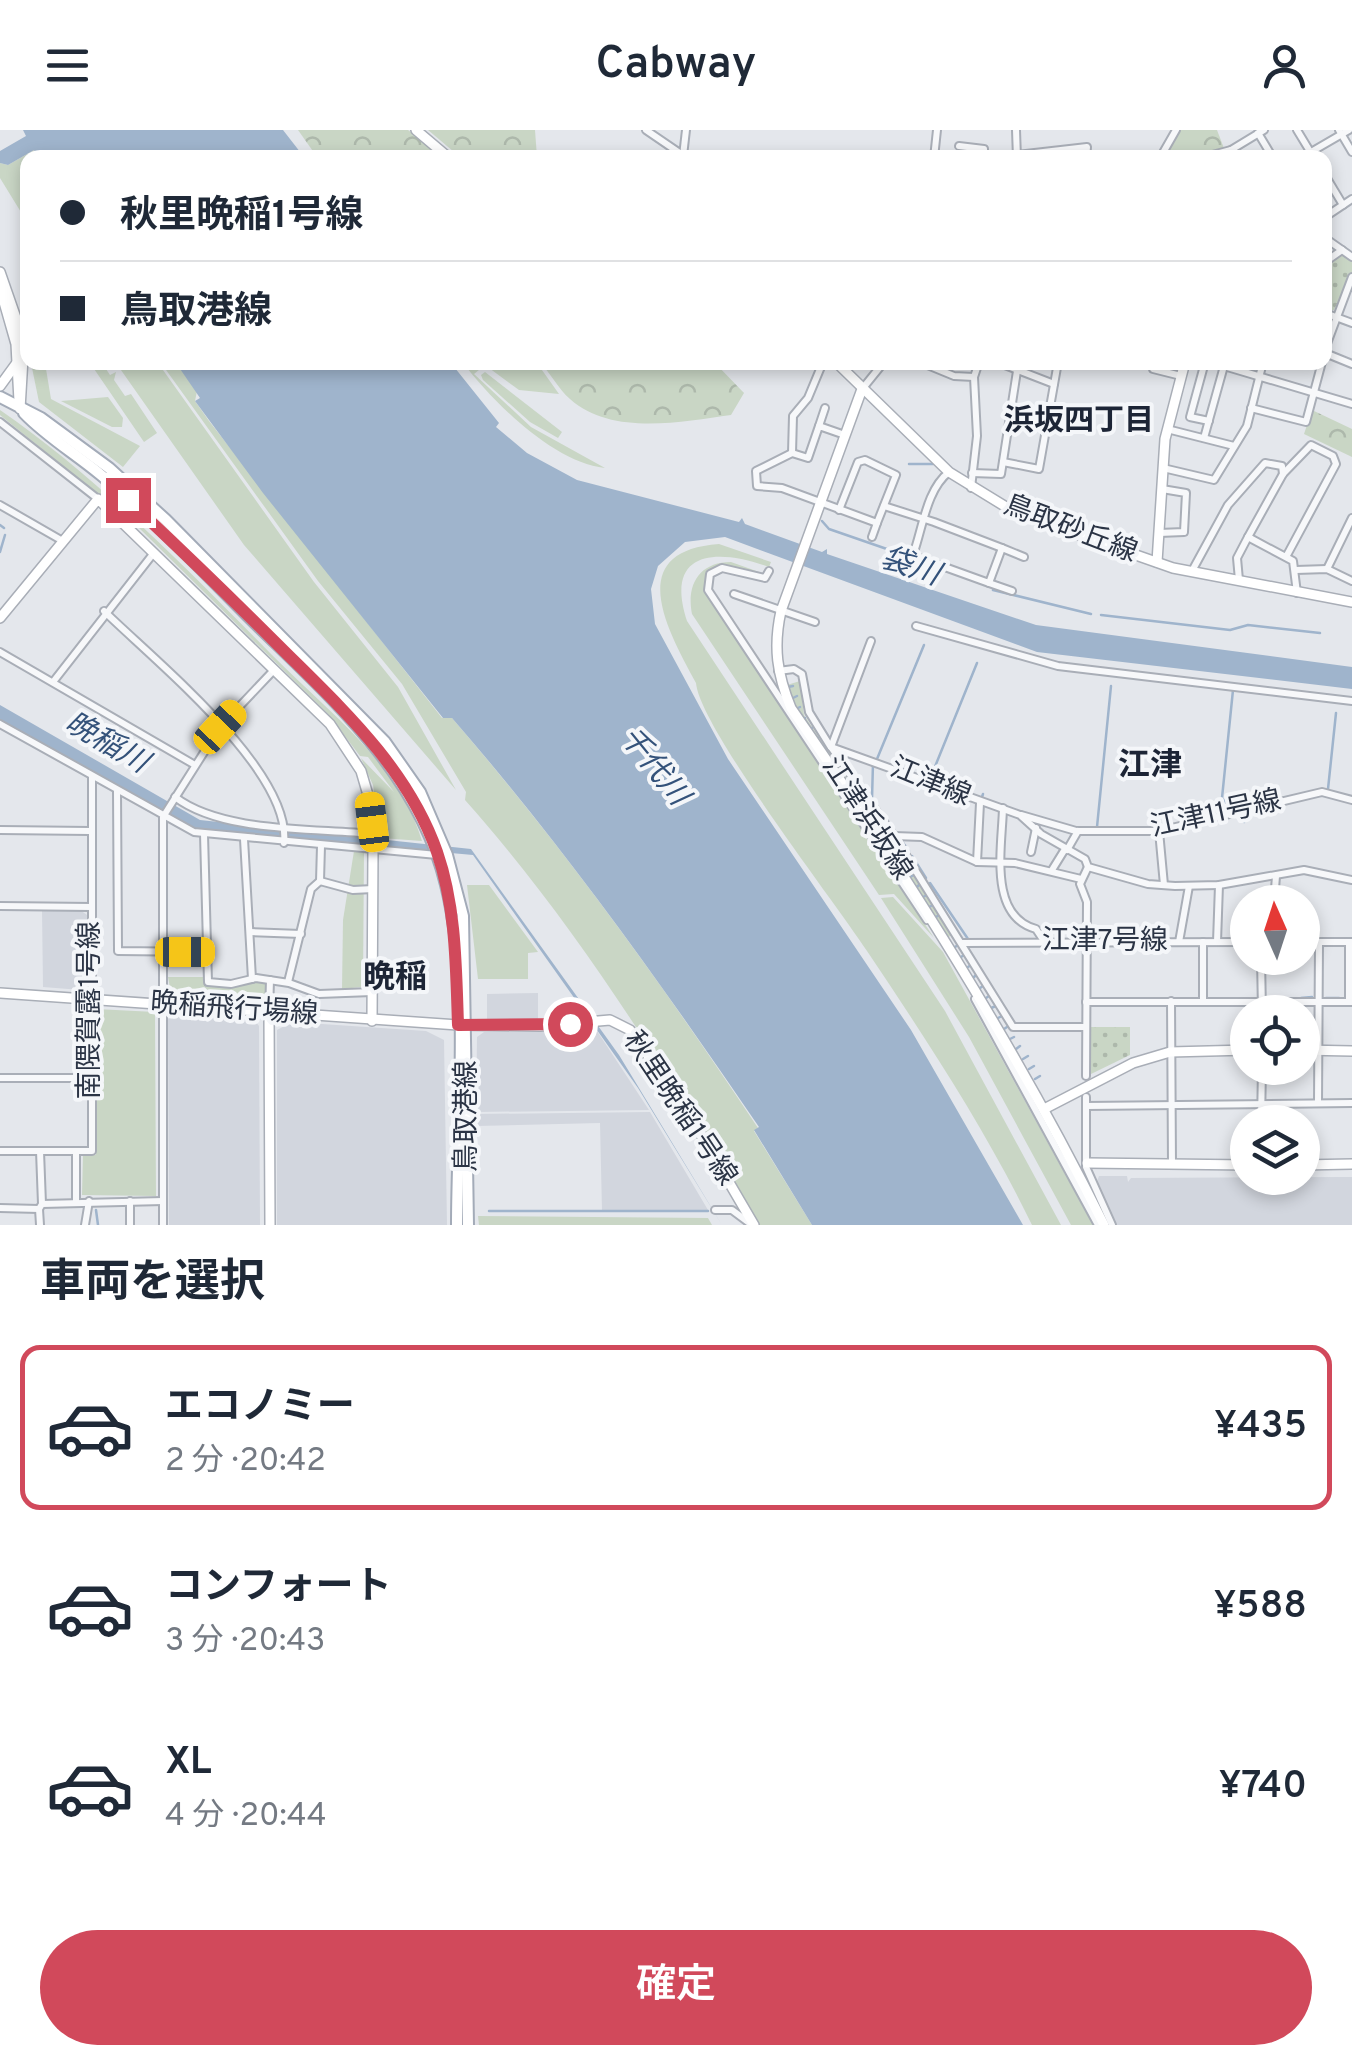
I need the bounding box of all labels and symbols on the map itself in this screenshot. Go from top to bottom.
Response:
district label: 浜坂四丁目 [1004,404,1154,441]
route end [106,478,151,523]
street label: 鳥取砂丘線 [998,488,1142,572]
water label: 袋川 [876,541,947,596]
car [189,695,251,759]
water label: 晩稲川 [58,705,157,784]
water label: 千代川 [610,720,698,816]
district label: 江津 [1118,747,1182,787]
street label: 江津浜坂線 [813,750,919,888]
street label: 江津線 [884,751,976,815]
street label: 江津11号線 [1147,784,1285,846]
car [353,790,391,854]
north arrow [1230,885,1320,975]
street label: 南隈賀露1号線 [73,921,109,1099]
street label: 江津7号線 [1042,924,1168,960]
car [155,937,215,967]
district label: 晩稲 [363,959,427,999]
street label: 晩稲飛行場線 [149,986,319,1034]
route start [548,1002,593,1047]
street label: 秋里晩稲1号線 [614,1025,744,1193]
street label: 鳥取港線 [450,1060,486,1172]

